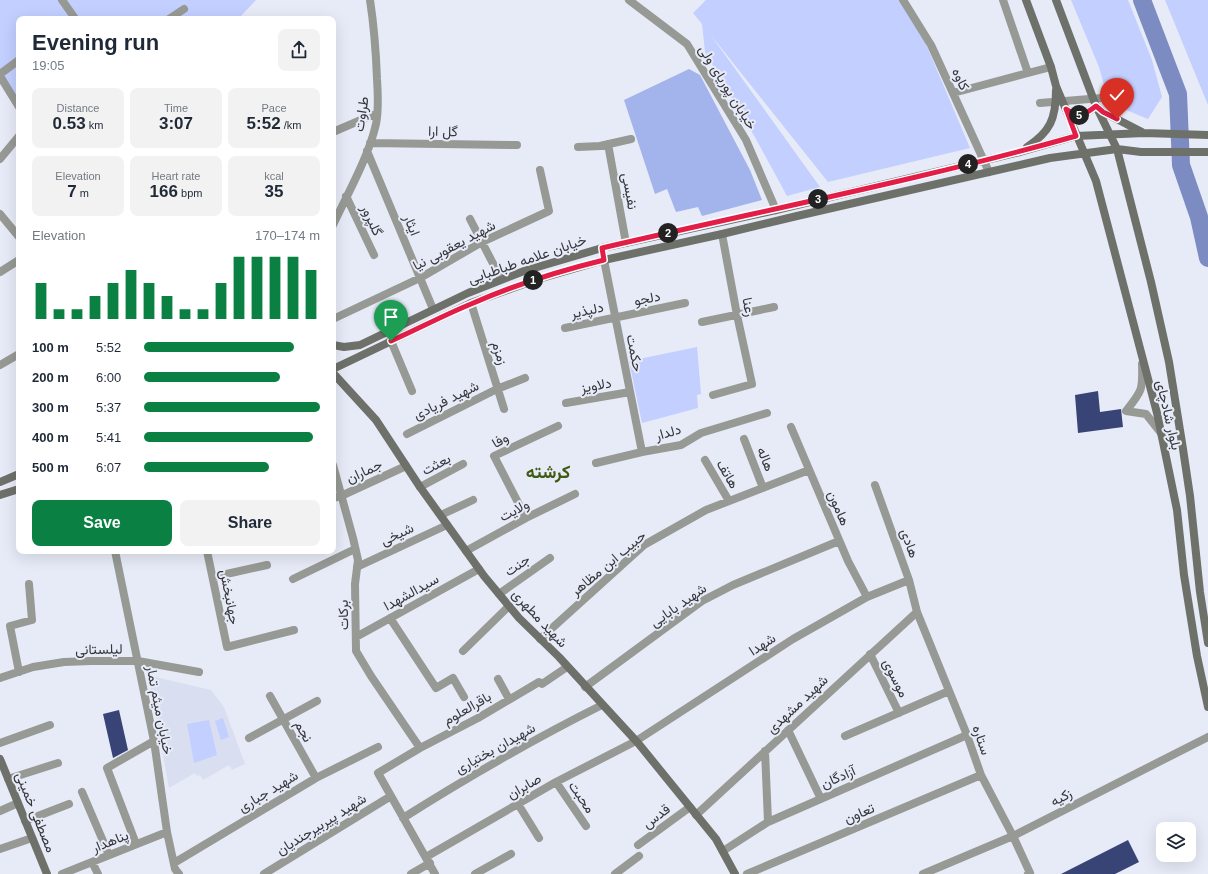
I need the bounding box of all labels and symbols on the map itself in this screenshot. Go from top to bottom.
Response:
street label: خیابان پوریای ولی [694,42,760,133]
street label: کاوه [948,65,973,93]
pin [1100,78,1134,119]
street label: طراوت [350,95,373,133]
pin: 5 [1069,105,1089,125]
street label: گل ارا [428,123,458,140]
pin: 4 [958,154,978,174]
street label: نفیسی [618,171,641,211]
pin: 3 [808,189,828,209]
street label: گلپرور [356,201,386,239]
street label: ایثار [399,211,423,238]
street label: شهید یعقوبی نیا [410,217,498,274]
pin: 2 [658,223,678,243]
street label: خیابان علامه طباطبایی [466,231,589,288]
pin: 1 [523,270,543,290]
street label: دلجو [632,288,662,309]
street label: رعنا [738,296,759,318]
street label: دلپذیر [568,299,606,323]
pin [374,300,408,341]
street label: حکمت [624,333,646,373]
street label: زمزم [488,339,511,367]
street label: دلاویز [578,374,613,397]
street label: شهید فریادی [411,377,482,424]
street label: بلوار شادچای [1151,379,1185,452]
street label: دلدار [652,421,683,445]
street label: وفا [489,429,512,452]
street label: هاله [754,445,778,474]
street label: بعثت [419,450,454,479]
street label: جماران [344,456,385,487]
street label: هاتف [713,457,743,492]
district label: کرشته [526,462,570,483]
street label: هامون [824,488,854,529]
street label: ولایت [496,496,532,525]
street label: شیخی [378,519,417,549]
street label: هادی [896,526,923,560]
street label: حبیب ابن مظاهر [566,527,650,601]
street label: جنت [501,551,533,580]
street label: جهانبخش [216,568,243,626]
street label: سیدالشهدا [381,570,442,614]
street label: شهید بابایی [647,580,710,631]
street label: شهید مطهری [508,586,571,651]
street label: برکات [335,600,352,630]
street label: شهدا [746,629,779,659]
street label: لیلستانی [75,641,123,658]
street label: موسوی [879,656,912,700]
street label: خیابان میثم تمار [142,663,176,756]
street label: شهید مشهدی [763,672,832,737]
street label: باقرالعلوم [440,688,494,729]
street label: نجم [291,717,316,745]
street label: شهیدان بختیاری [452,719,538,778]
street label: ستاره [969,723,994,757]
street label: آزادگان [818,762,860,793]
street label: شهید جباری [235,767,301,816]
street label: مصطفی خمینی [12,770,59,855]
street label: صابران [504,770,545,803]
street label: محبت [565,778,598,816]
street label: زکیه [1048,785,1075,810]
street label: شهید پیربیرجندیان [273,790,370,860]
street label: تعاون [841,799,877,827]
street label: قدس [639,801,674,832]
street label: پناهدار [88,826,131,858]

